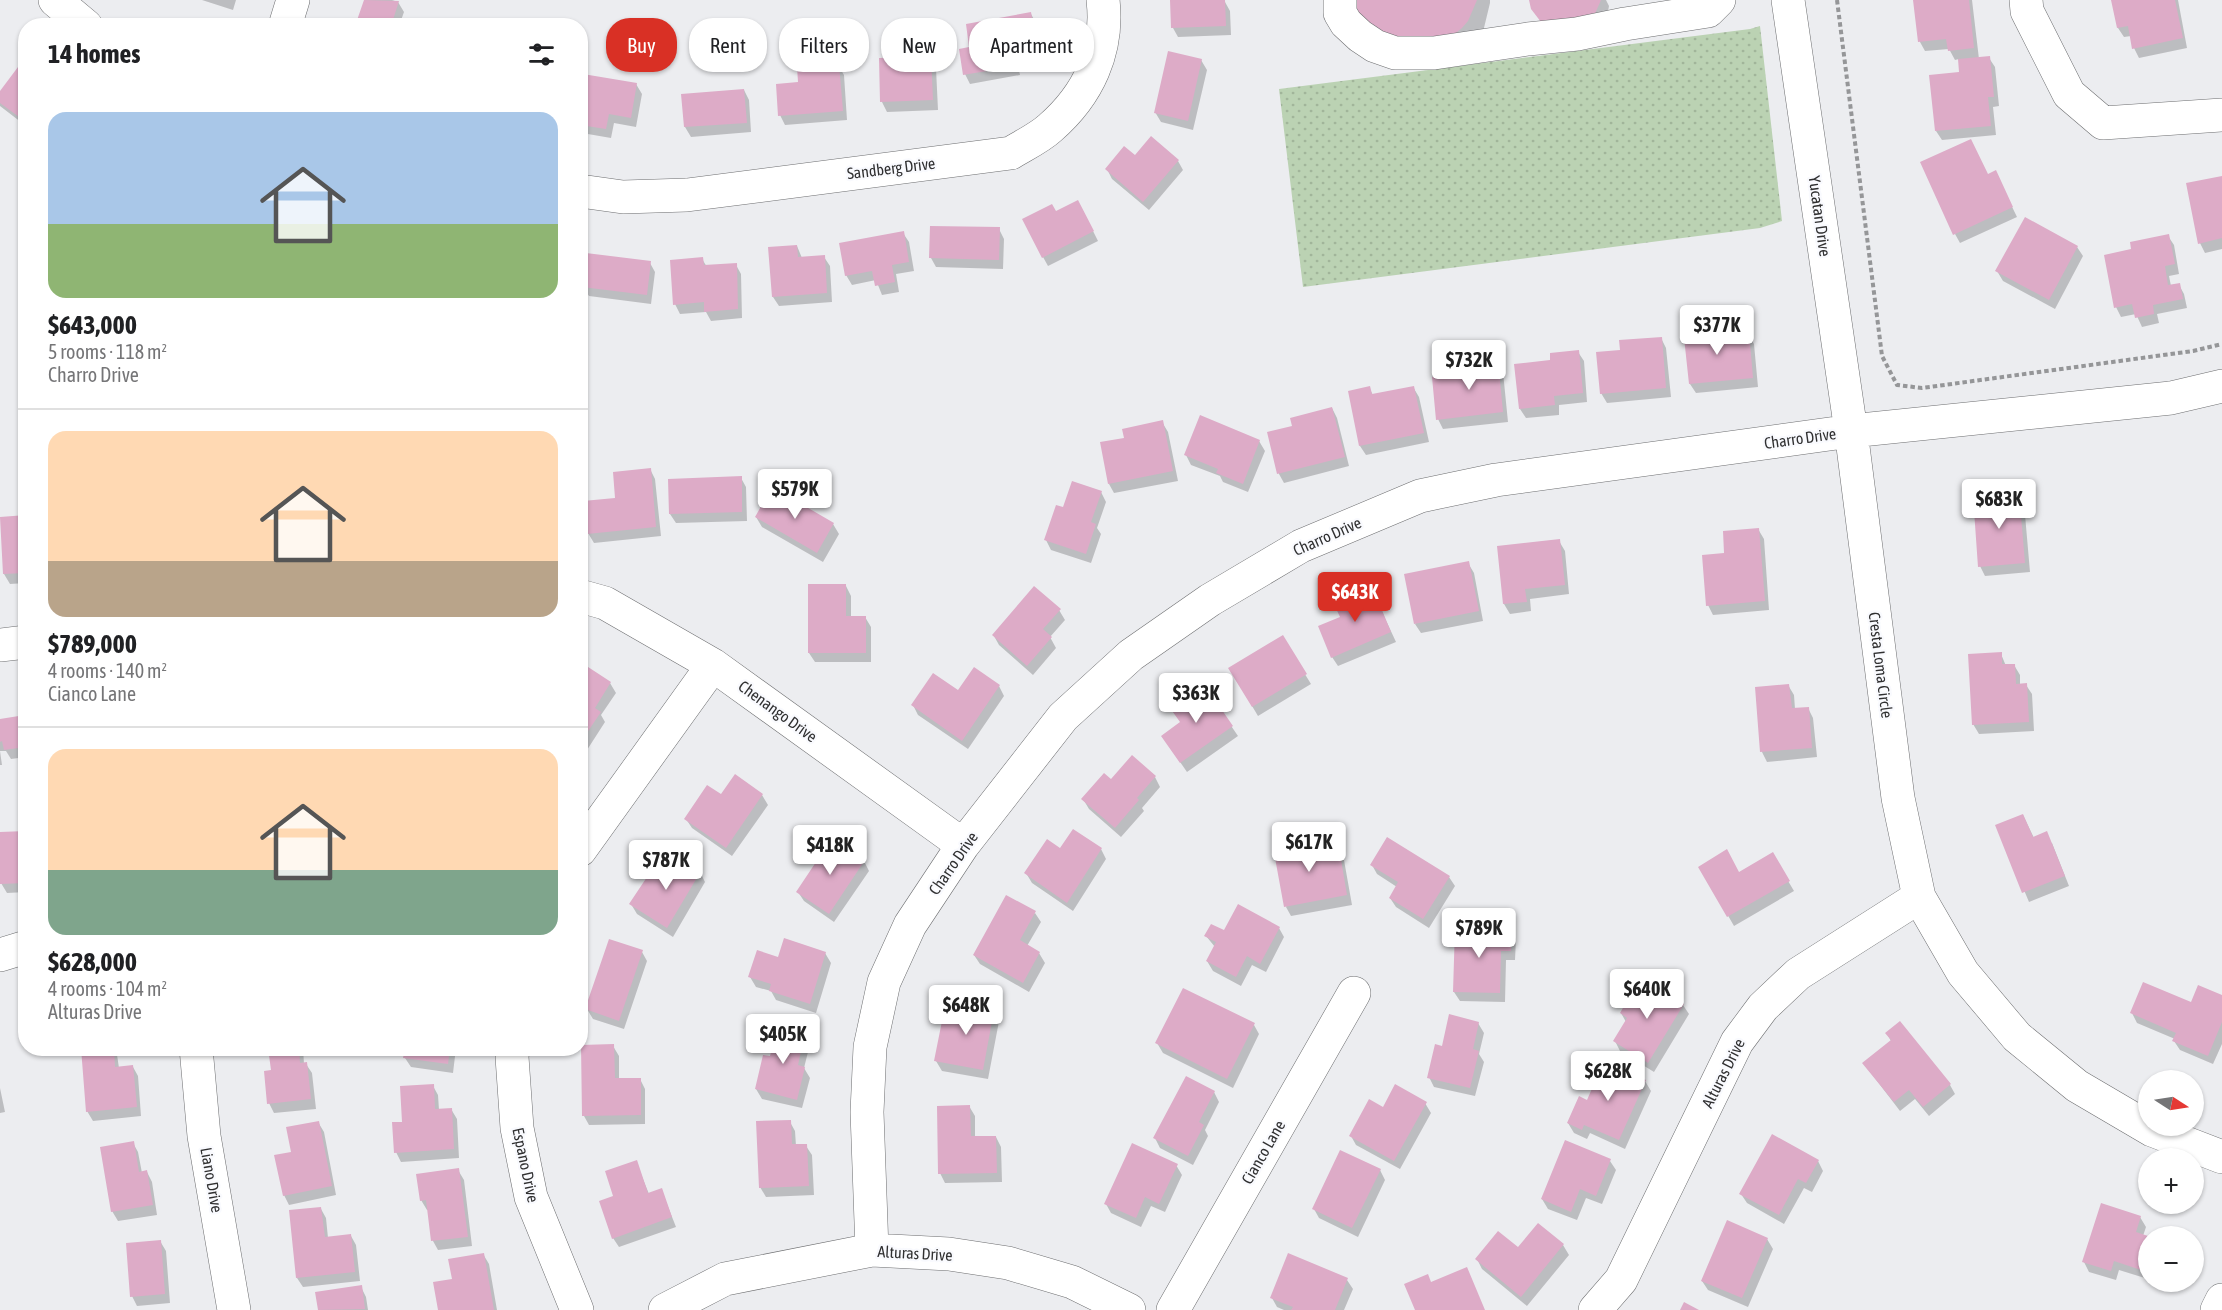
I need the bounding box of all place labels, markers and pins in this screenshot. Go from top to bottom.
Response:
pin: $377K [1675,305,1759,356]
pin: $732K [1427,340,1511,391]
pin: $579K [753,469,837,520]
pin: $683K [1957,479,2041,530]
pin: $643K [1313,572,1397,623]
pin: $363K [1154,673,1238,724]
pin: $617K [1267,822,1351,873]
pin: $418K [788,825,872,876]
pin: $787K [624,840,708,891]
pin: $789K [1437,908,1521,959]
pin: $640K [1605,969,1689,1020]
pin: $648K [924,985,1008,1036]
pin: $405K [741,1014,825,1065]
pin: $628K [1566,1051,1650,1102]

